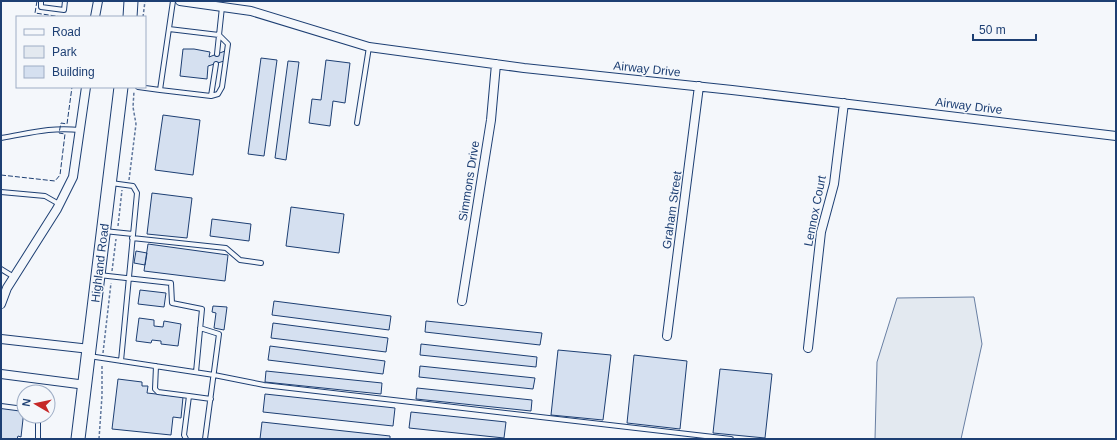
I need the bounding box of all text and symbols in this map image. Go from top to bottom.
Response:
legend [16,16,146,88]
scale bar [973,16,1036,42]
text: 50 m [979,23,1006,37]
text: Road [52,25,81,39]
text: Park [52,45,78,59]
street label: Airway Drive [613,59,682,80]
text: Building [52,65,95,79]
street label: Airway Drive [935,95,1004,117]
street label: Simmons Drive [456,139,482,222]
street label: Graham Street [660,169,685,250]
street label: Lennox Court [801,174,829,248]
street label: Highland Road [88,223,112,303]
north arrow [16,384,56,424]
text: N [20,398,33,407]

